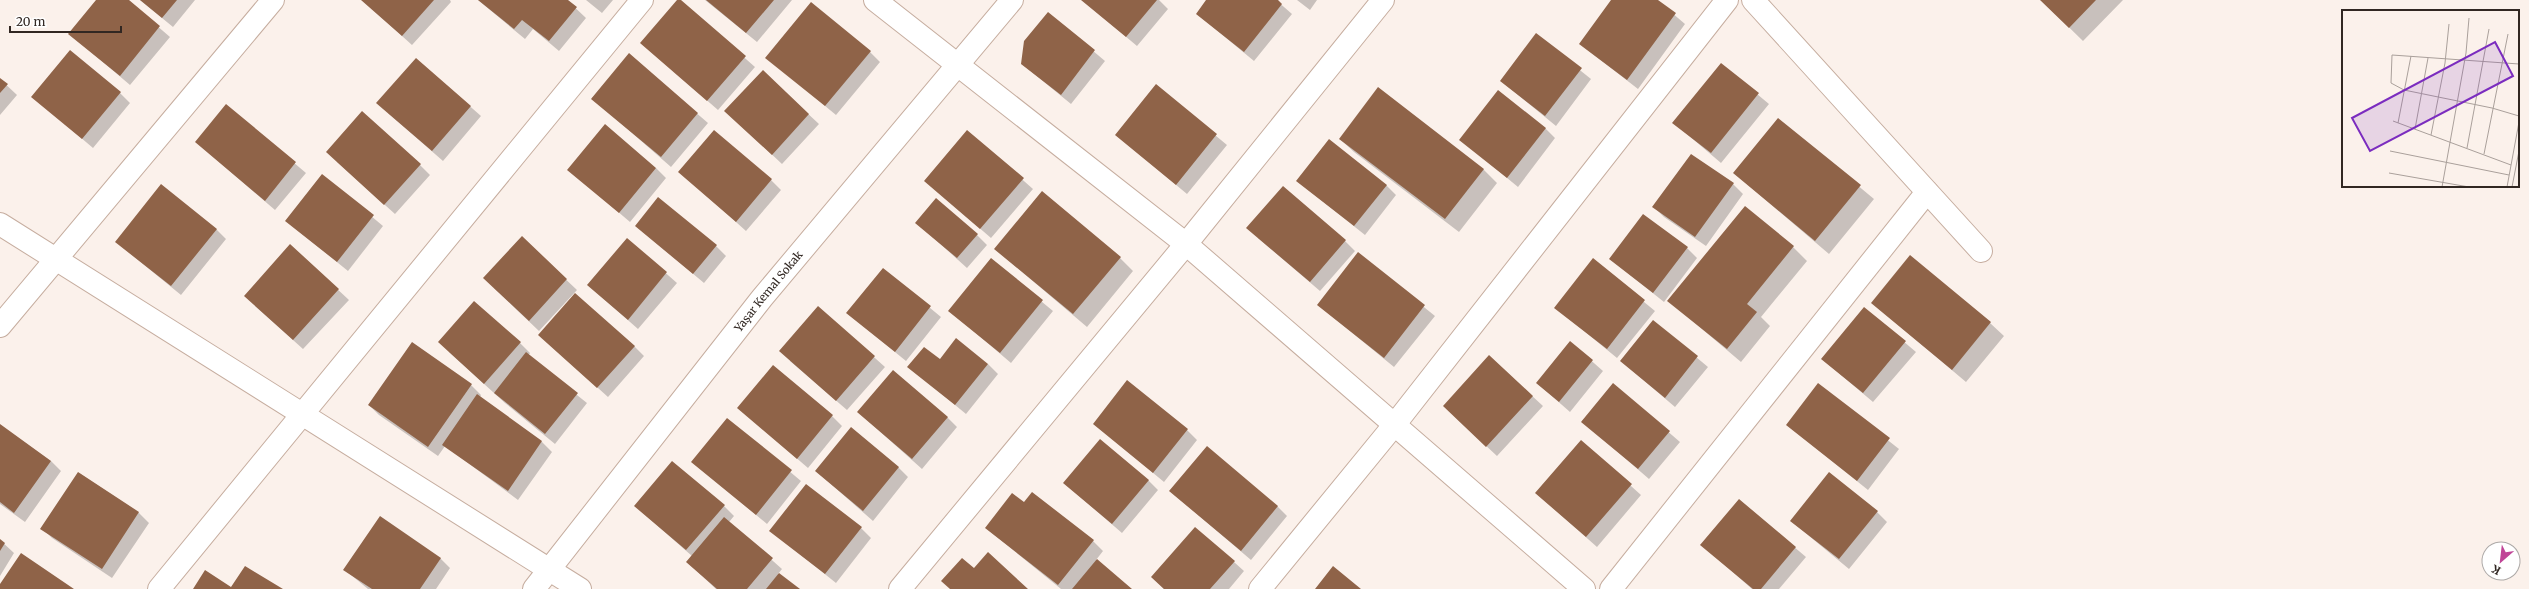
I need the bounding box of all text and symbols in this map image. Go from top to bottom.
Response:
scale bar [10,8,121,34]
inset map [2342,10,2519,187]
text: 20 m [16,14,45,29]
street label: Yaşar Kemal Sokak [731,248,806,335]
north arrow [2481,541,2521,581]
text: K [2489,561,2503,578]

